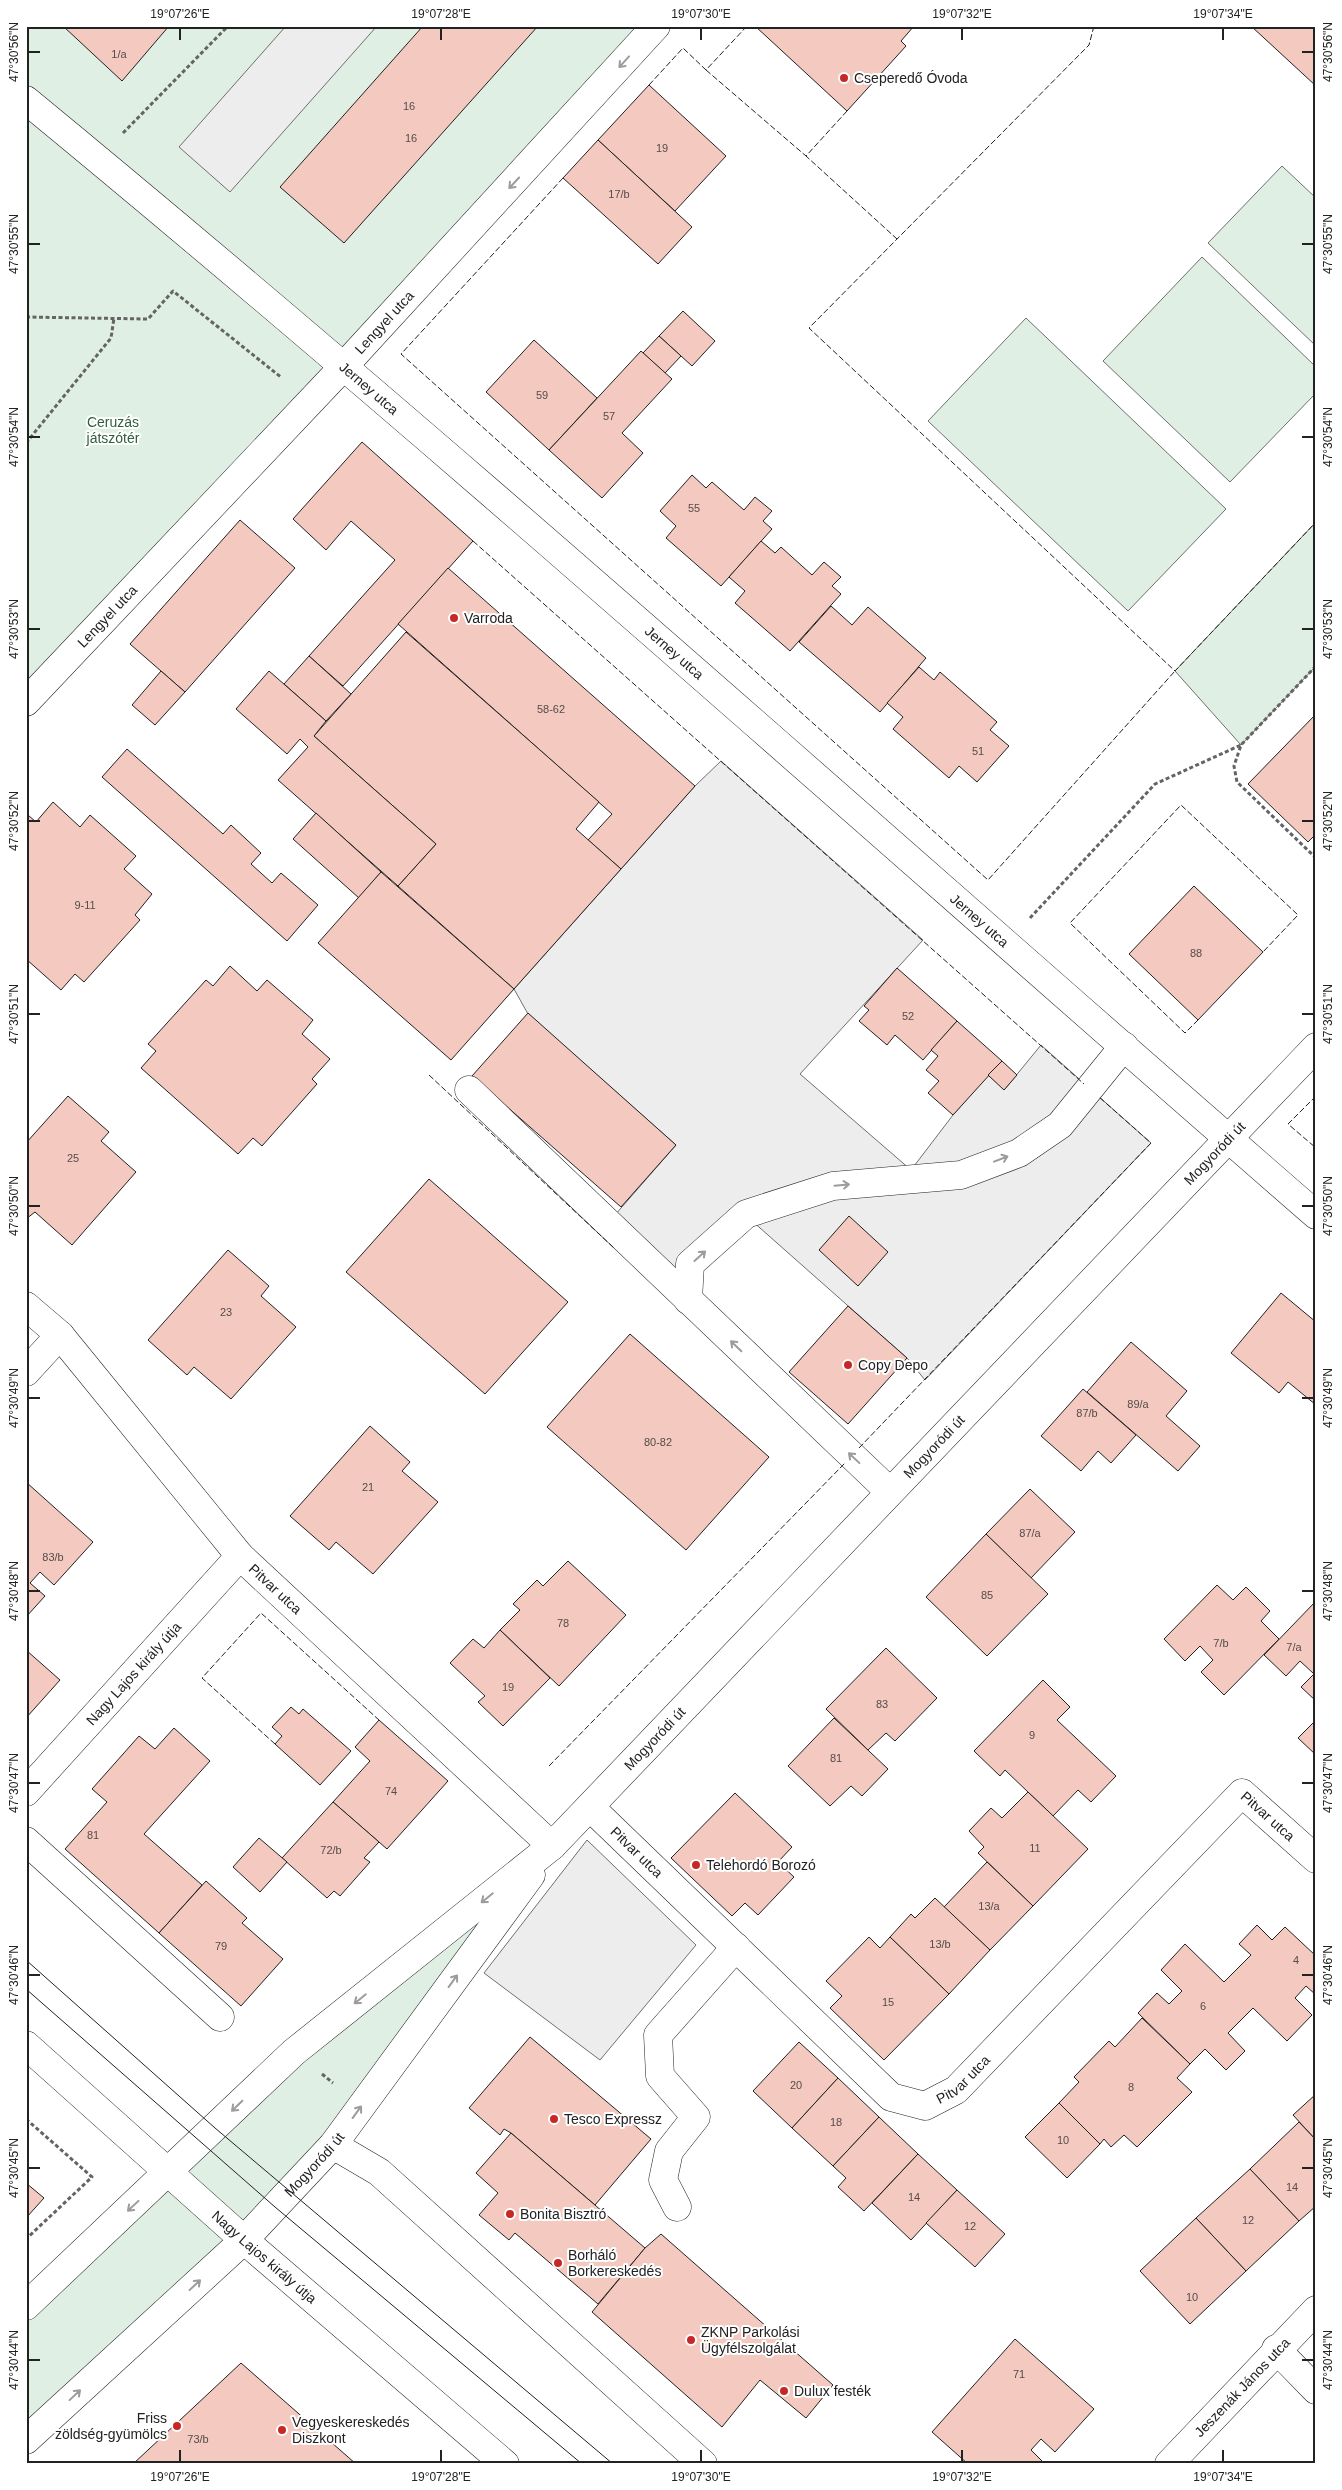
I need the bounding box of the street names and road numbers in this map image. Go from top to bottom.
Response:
street label: Lengyel utca [351,287,417,357]
street label: Jerney utca [336,359,402,418]
street label: Lengyel utca [74,582,140,651]
street label: Jerney utca [642,623,707,683]
street label: Jerney utca [947,891,1012,951]
street label: Mogyoródi út [1181,1118,1248,1188]
street label: Mogyoródi út [900,1412,968,1481]
street label: Pitvar utca [246,1560,305,1617]
street label: Nagy Lajos király útja [83,1619,184,1728]
street label: Mogyoródi út [621,1704,689,1773]
street label: Pitvar utca [1238,1788,1298,1844]
street label: Pitvar utca [607,1823,666,1881]
street label: Pitvar utca [934,2052,993,2107]
street label: Mogyoródi út [281,2129,347,2200]
street label: Nagy Lajos király útja [209,2207,320,2307]
street label: Jeszenák János utca [1191,2334,1293,2440]

